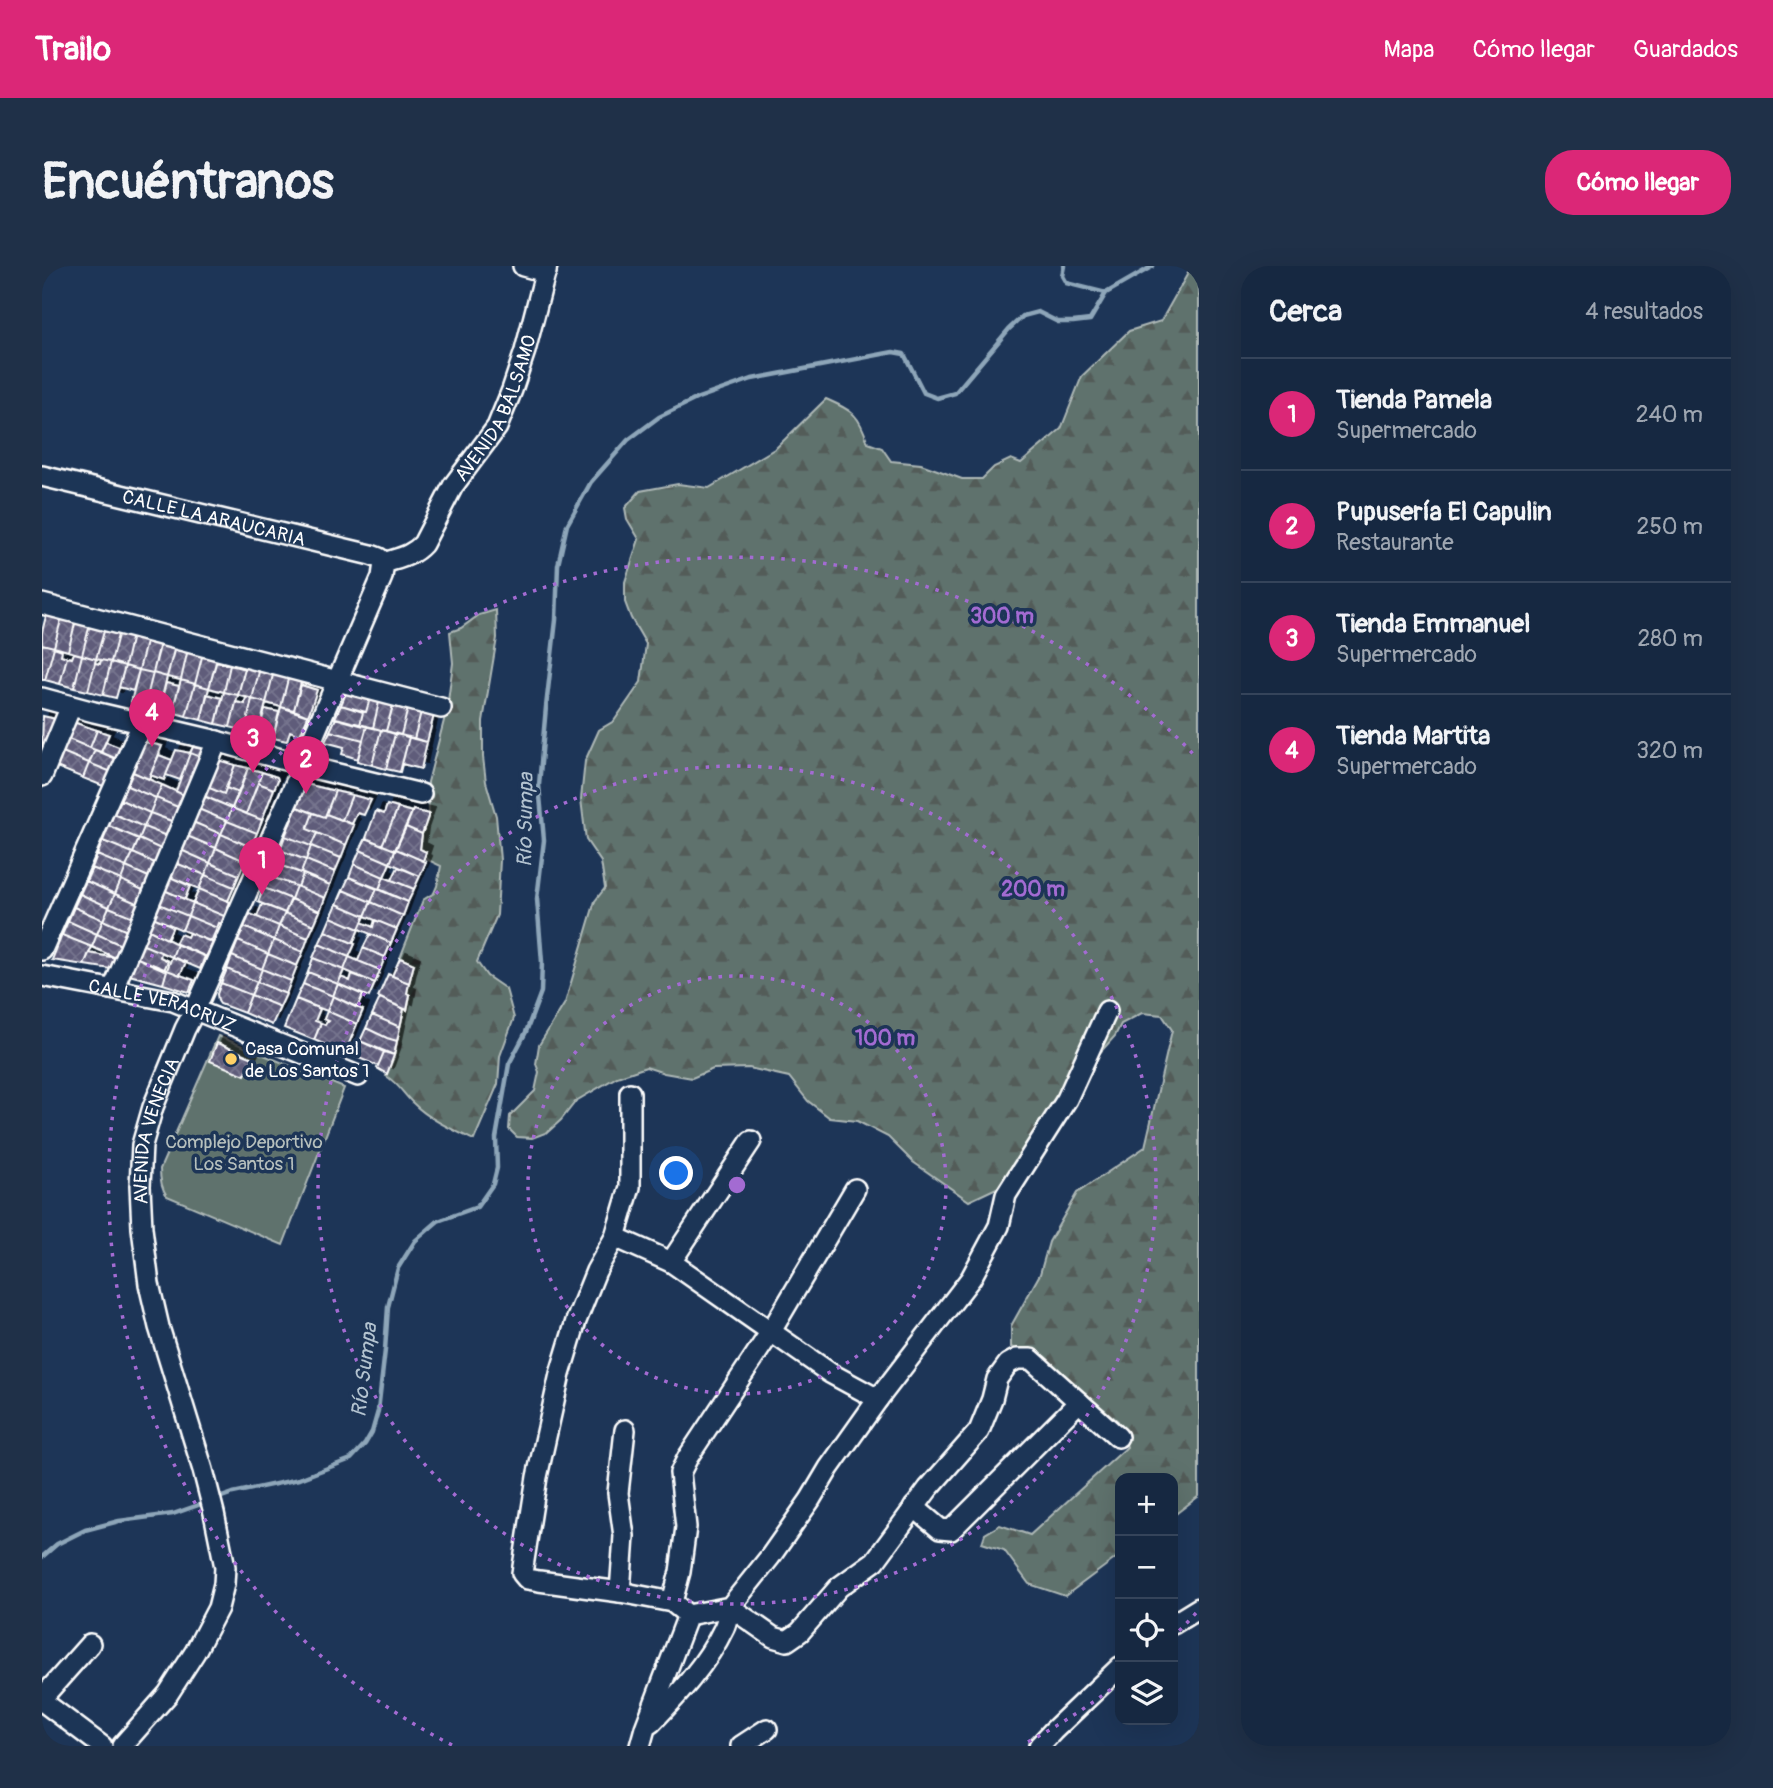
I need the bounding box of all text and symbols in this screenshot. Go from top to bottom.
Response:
text: Trailo [35,29,111,70]
text: Mapa [1384,35,1435,64]
text: Cómo llegar [1473,35,1595,64]
text: Guardados [1633,35,1738,64]
button: Cómo llegar [1545,150,1731,215]
text: Encuéntranos [42,152,334,213]
text: Cerca [1269,293,1342,330]
text: 4 resultados [1585,297,1703,326]
street label: AVENIDA BÁLSAMO [450,333,542,486]
text: Tienda Pamela [1336,384,1492,416]
text: 1 [1288,400,1297,429]
text: 240 m [1636,400,1703,429]
text: Supermercado [1336,416,1477,445]
street label: CALLE LA ARAUCARIA [120,485,308,552]
text: Pupusería El Capulin [1336,496,1552,528]
text: 2 [1286,512,1298,541]
text: 250 m [1637,512,1703,541]
text: Restaurante [1336,528,1454,557]
text: 300 m [970,603,1034,630]
text: Tienda Emmanuel [1336,608,1530,640]
text: 3 [1286,624,1298,653]
text: 280 m [1637,624,1703,653]
text: Supermercado [1336,640,1477,669]
pin: 4 [129,689,175,747]
pin: 3 [230,715,276,773]
text: Tienda Martita [1336,720,1490,752]
pin: 2 [283,736,329,794]
text: 4 [1285,736,1299,765]
text: 320 m [1636,736,1703,765]
text: Supermercado [1336,752,1477,781]
water label: Río Sumpa [511,771,540,867]
pin: 1 [239,837,285,895]
text: 200 m [1001,876,1065,903]
street label: CALLE VERACRUZ [86,974,239,1038]
text: 100 m [855,1025,915,1052]
place label: Casa Comunal de Los Santos 1 [245,1037,369,1083]
marker: Casa Comunal de Los Santos 1 [223,1051,239,1067]
street label: AVENIDA VENECIA [129,1054,185,1205]
park label: Complejo Deportivo Los Santos 1 [165,1130,323,1176]
your location [659,1156,693,1190]
centre of rings [725,1173,749,1197]
water label: Río Sumpa [345,1320,384,1419]
map controls [1115,1473,1178,1725]
button: + [1115,1473,1178,1536]
button: − [1115,1536,1178,1599]
button: locate [1115,1599,1178,1662]
button: layers [1115,1662,1178,1725]

